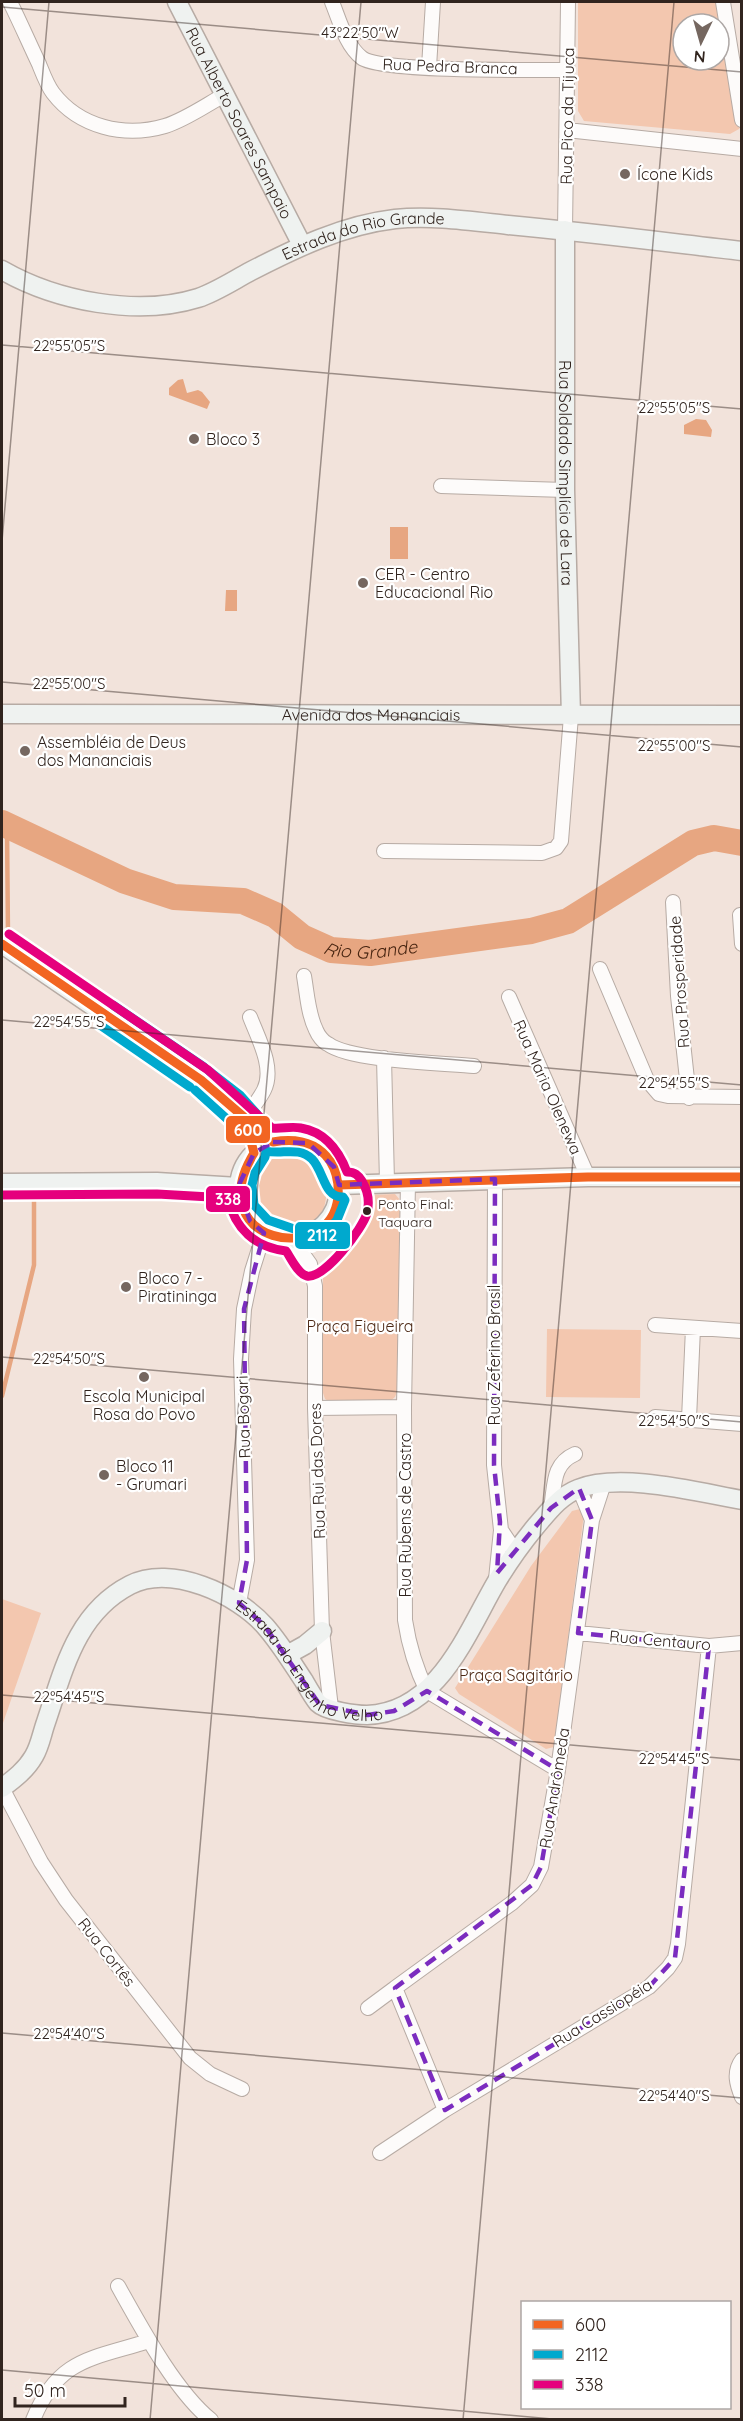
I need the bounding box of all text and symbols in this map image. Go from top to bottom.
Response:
north arrow [671,12,731,72]
text: 43°22'50"W [321,23,399,42]
street label: Rua Alberto Soares Sampaio [182,24,297,222]
text: N [693,46,706,67]
street label: Rua Pico da Tijuca [556,47,578,185]
street label: Rua Pedra Branca [382,54,518,78]
place label: Ícone Kids [637,164,713,184]
marker: Ícone Kids [618,167,632,181]
street label: Estrada do Rio Grande [278,208,445,264]
text: 22°55'05"S [33,336,105,355]
street label: Rua Soldado Simplício de Lara [555,360,578,586]
text: 22°55'05"S [638,398,710,417]
place label: Bloco 3 [206,429,260,449]
marker: Bloco 3 [187,432,201,446]
place label: CER - Centro Educacional Rio [375,564,493,602]
marker: CER - Centro Educacional Rio [356,576,370,590]
text: 22°55'00"S [33,674,105,693]
street label: Avenida dos Mananciais [282,704,460,725]
place label: Assembléia de Deus dos Mananciais [37,732,186,770]
text: 22°55'00"S [638,736,710,755]
marker: Assembléia de Deus dos Mananciais [18,744,32,758]
street label: Rua Prosperidade [664,915,694,1049]
water label: Rio Grande [320,935,419,964]
text: 22°54'55"S [33,1012,105,1031]
street label: Rua Maria Olenewa [509,1017,587,1157]
text: 22°54'55"S [638,1073,710,1092]
line badge: 600 [225,1115,271,1144]
text: 600 [234,1120,262,1140]
line badge: 338 [205,1185,251,1213]
text: 338 [215,1189,241,1209]
place label: Ponto Final: Taquara [378,1195,453,1231]
marker: Ponto Final: Taquara [361,1205,373,1217]
line badge: 2112 [294,1221,351,1250]
text: 2112 [307,1225,337,1245]
place label: Bloco 7 - Piratininga [138,1268,217,1306]
marker: Bloco 7 - Piratininga [119,1280,133,1294]
street label: Rua Zeferino Brasil [484,1285,504,1425]
park label: Praça Figueira [306,1316,414,1336]
text: 22°54'50"S [33,1349,105,1368]
marker: Escola Municipal Rosa do Povo [137,1370,151,1384]
street label: Rua Bogari [232,1375,254,1459]
place label: Escola Municipal Rosa do Povo [83,1386,205,1424]
street label: Rua Rui das Dores [305,1403,329,1539]
text: 22°54'50"S [638,1411,710,1430]
street label: Rua Rubens de Castro [395,1433,415,1597]
place label: Bloco 11 - Grumari [116,1456,187,1494]
marker: Bloco 11 - Grumari [97,1468,111,1482]
street label: Estrada do Engenho Velho [232,1595,384,1725]
street label: Rua Centauro [608,1626,712,1654]
park label: Praça Sagitário [459,1665,573,1685]
text: 22°54'45"S [34,1687,104,1706]
street label: Rua Andrômeda [535,1726,573,1850]
text: 22°54'45"S [639,1749,709,1768]
street label: Rua Cortês [74,1914,140,1990]
street label: Rua Cassiopéia [548,1974,656,2052]
text: 22°54'40"S [33,2024,105,2043]
text: 22°54'40"S [638,2086,710,2105]
legend [521,2301,731,2409]
text: 600 [575,2313,606,2336]
text: 2112 [575,2343,608,2366]
scale bar [15,2370,124,2408]
text: 338 [575,2373,604,2396]
text: 50 m [24,2379,66,2402]

